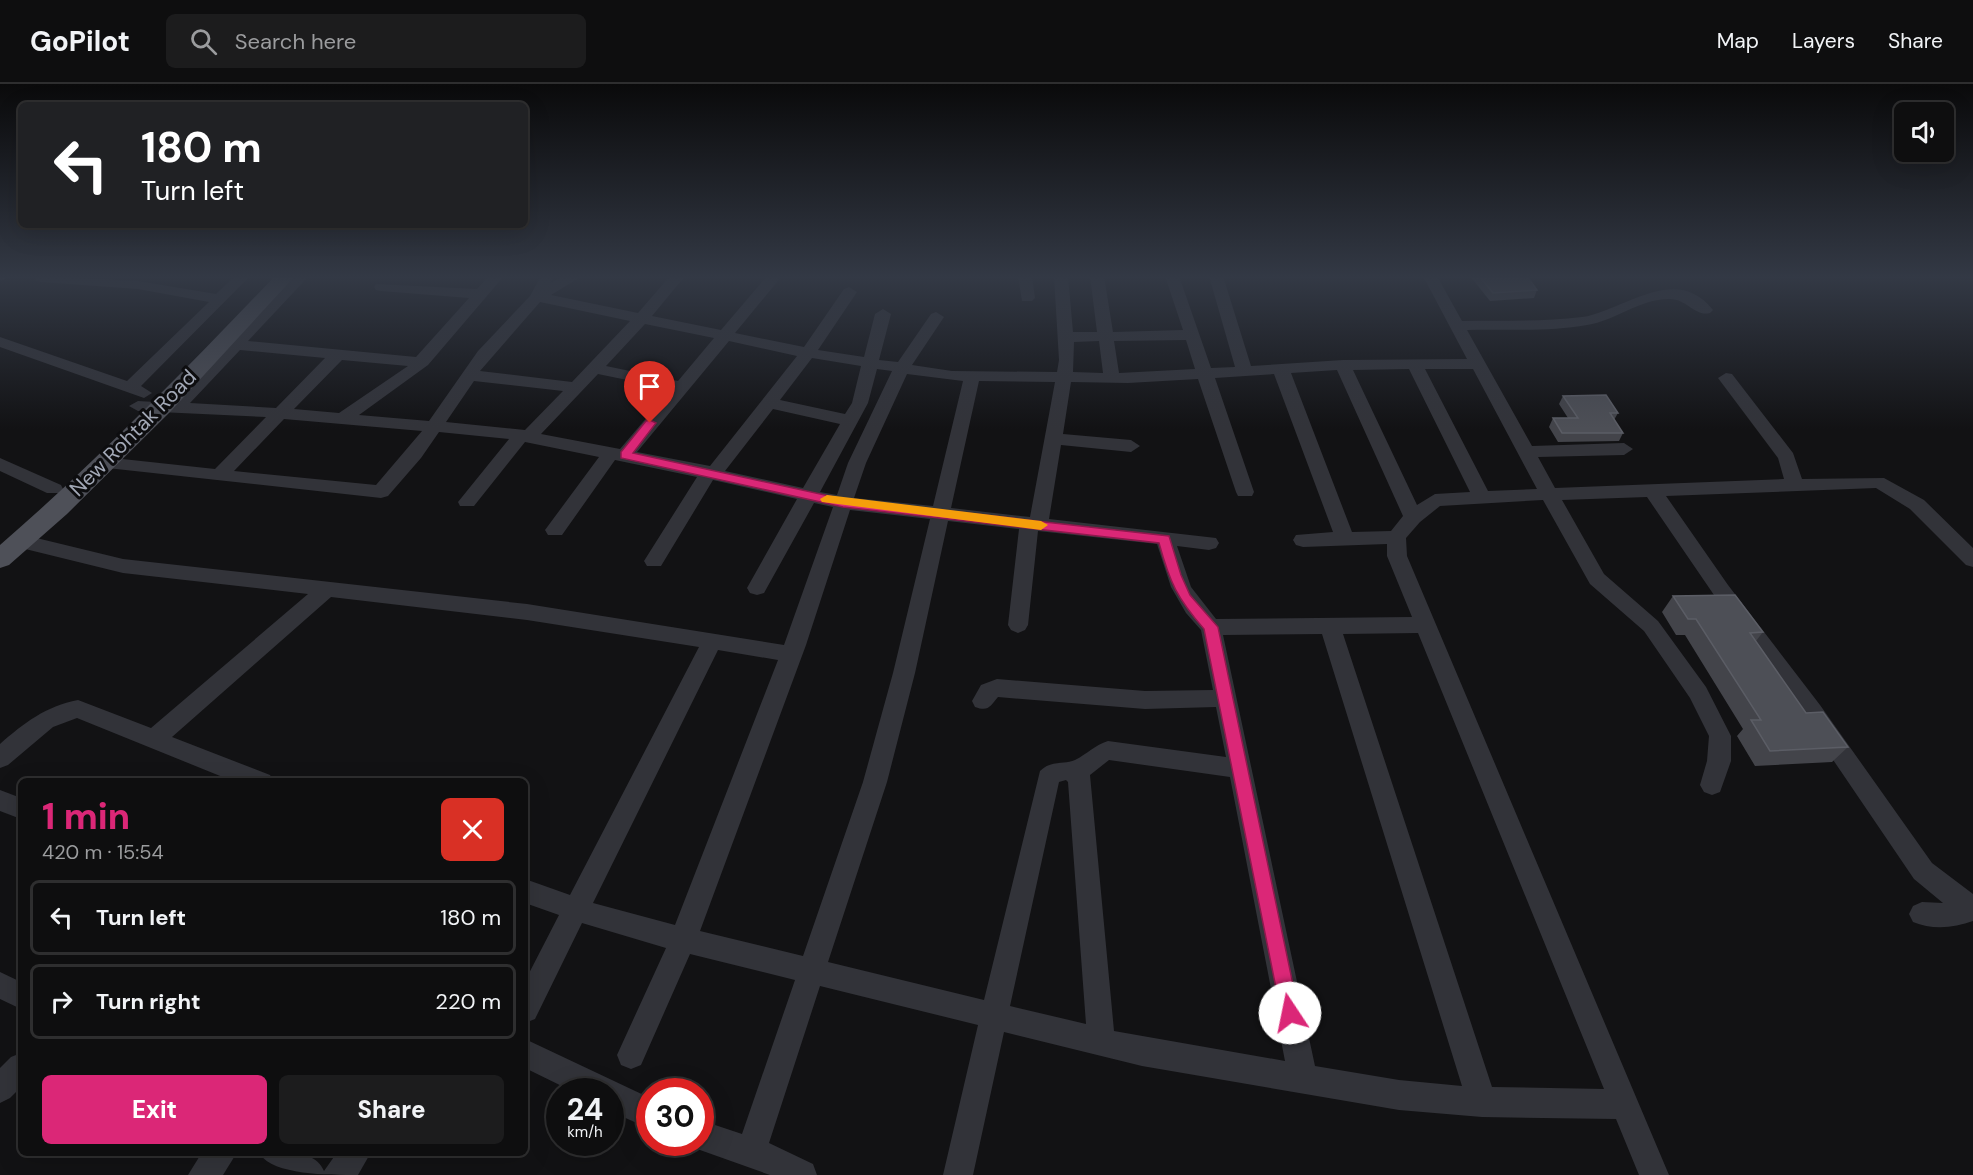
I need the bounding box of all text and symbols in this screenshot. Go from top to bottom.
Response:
search box [166,14,586,68]
text: GoPilot [30,23,130,60]
icon: search [187,25,220,58]
text: Search here [235,27,356,56]
text: Map [1717,27,1759,55]
text: Layers [1792,27,1855,55]
text: Share [1888,27,1943,55]
map controls [1894,102,1954,162]
button: sound [1894,102,1954,162]
text: 180 m [141,120,262,175]
icon: left [42,126,120,204]
text: Turn left [141,173,244,208]
pin [624,361,675,423]
street label: New Rohtak Road [63,363,203,503]
icon: arrive [633,370,666,403]
text: 1 min [42,793,130,840]
button: close [441,798,504,861]
text: 420 m · 15:54 [42,839,164,865]
icon: left [45,901,78,934]
text: Turn left [96,903,186,932]
text: 180 m [440,903,501,932]
position arrow [1258,981,1322,1045]
icon: right [45,985,78,1018]
text: Turn right [96,987,201,1016]
text: 220 m [435,987,501,1016]
button: Exit [42,1075,267,1144]
button: Share [279,1075,504,1144]
speed limit sign: 30 [636,1078,714,1156]
text: 24 [567,1090,603,1129]
text: km/h [567,1122,603,1142]

